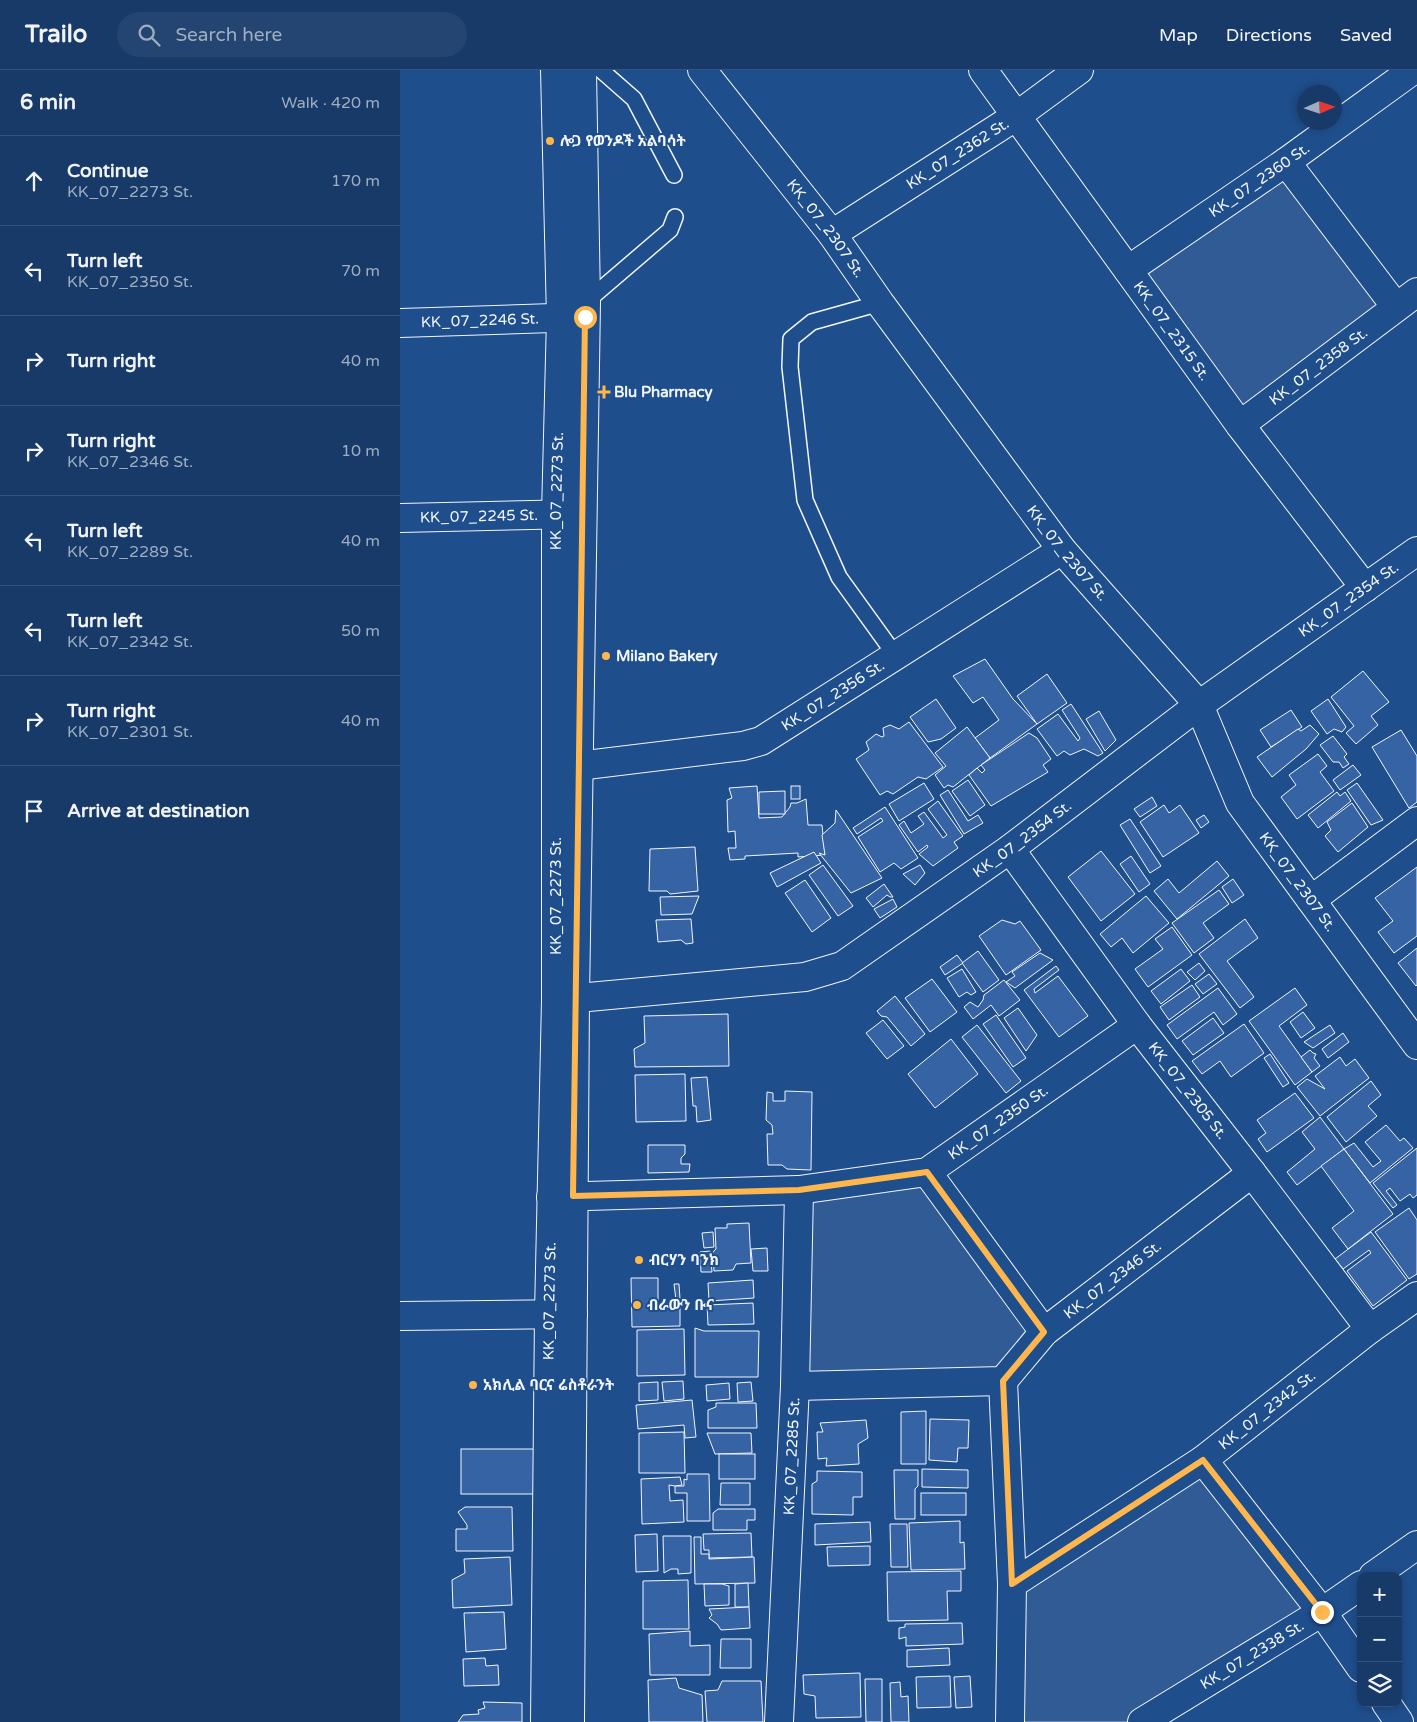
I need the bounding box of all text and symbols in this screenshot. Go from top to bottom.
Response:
search box [117,12,467,57]
text: Trailo [25,20,87,49]
icon: search [135,21,163,49]
text: Search here [175,24,282,46]
text: Map [1159,24,1198,46]
text: Directions [1226,24,1312,46]
text: Saved [1340,24,1392,46]
north arrow [1297,85,1342,130]
text: 6 min [20,90,76,115]
text: Walk · 420 m [281,93,380,113]
street label: KK_07_2362 St. [903,114,1012,193]
place label: ሎጋ የወንዶች አልባሳት [560,132,686,150]
marker: ሎጋ የወንዶች አልባሳት [544,135,556,147]
street label: KK_07_2360 St. [1205,139,1313,221]
text: Continue [67,160,149,182]
icon: ahead [20,167,48,195]
text: 170 m [331,171,380,191]
street label: KK_07_2307 St. [783,176,868,281]
text: KK_07_2273 St. [67,182,193,202]
text: Turn left [67,250,143,272]
icon: left [20,257,48,285]
text: 70 m [341,261,380,281]
text: KK_07_2350 St. [67,272,193,292]
street label: KK_07_2315 St. [1130,278,1214,384]
route start [574,306,597,329]
street label: KK_07_2246 St. [421,309,539,331]
street label: KK_07_2358 St. [1266,323,1371,409]
icon: right [20,347,48,375]
text: Turn right [67,350,155,372]
text: 40 m [341,351,380,371]
place label: Blu Pharmacy [614,383,713,402]
marker: Blu Pharmacy [598,386,610,398]
text: Turn right [67,430,155,452]
street label: KK_07_2273 St. [547,432,567,550]
icon: right [20,437,48,465]
text: 10 m [341,441,380,461]
text: KK_07_2346 St. [67,452,193,472]
street label: KK_07_2307 St. [1023,502,1112,605]
street label: KK_07_2245 St. [420,506,538,527]
text: Turn left [67,520,143,542]
icon: left [20,527,48,555]
text: 40 m [341,531,380,551]
text: KK_07_2289 St. [67,542,193,562]
street label: KK_07_2354 St. [1295,558,1402,641]
text: Turn left [67,610,143,632]
icon: left [20,617,48,645]
text: 50 m [341,621,380,641]
text: KK_07_2342 St. [67,632,193,652]
place label: Milano Bakery [616,647,718,666]
marker: Milano Bakery [600,650,612,662]
street label: KK_07_2356 St. [778,656,888,735]
text: Turn right [67,700,155,722]
icon: right [20,707,48,735]
text: 40 m [341,711,380,731]
text: KK_07_2301 St. [67,722,193,742]
icon: arrive [20,797,48,825]
street label: KK_07_2354 St. [969,797,1075,881]
text: Arrive at destination [67,800,250,822]
street label: KK_07_2307 St. [1256,829,1340,935]
street label: KK_07_2273 St. [547,837,565,955]
street label: KK_07_2305 St. [1145,1038,1231,1143]
street label: KK_07_2350 St. [944,1081,1052,1164]
street label: KK_07_2346 St. [1060,1237,1165,1323]
street label: KK_07_2273 St. [540,1242,560,1360]
place label: ብርሃን ባንክ [649,1251,719,1269]
marker: ብርሃን ባንክ [633,1254,645,1266]
place label: ብራውን ቡና [647,1296,715,1314]
marker: ብራውን ቡና [631,1299,643,1311]
street label: KK_07_2342 St. [1215,1366,1319,1453]
place label: አክሊል ባርና ሬስቶራንት [483,1376,615,1394]
marker: አክሊል ባርና ሬስቶራንት [467,1379,479,1391]
street label: KK_07_2285 St. [780,1397,803,1516]
map controls [1357,1572,1402,1707]
button: + [1357,1572,1402,1617]
route end [1311,1601,1334,1624]
street label: KK_07_2338 St. [1197,1616,1307,1693]
button: − [1357,1617,1402,1662]
button: layers [1357,1662,1402,1707]

